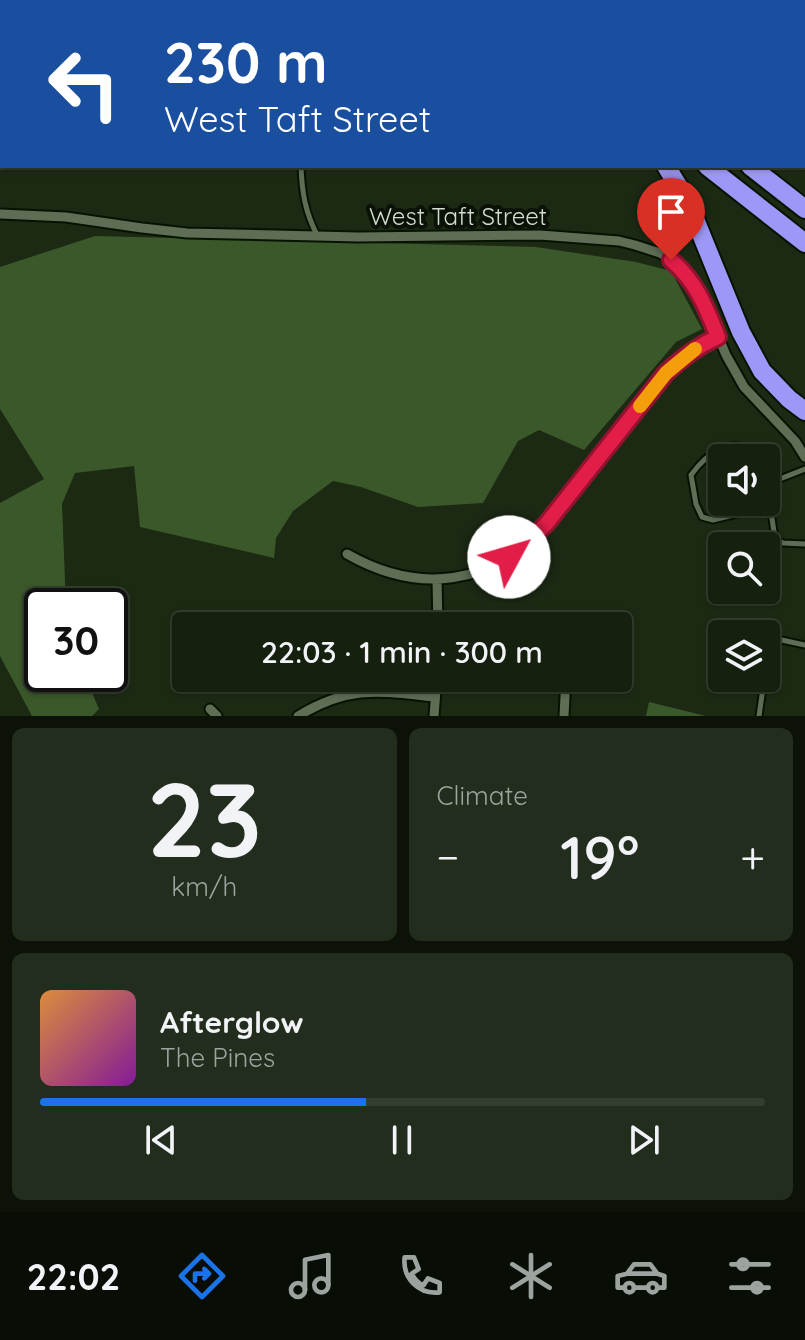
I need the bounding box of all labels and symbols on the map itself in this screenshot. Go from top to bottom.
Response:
pin [637,178,705,260]
street label: West Taft Street [369,201,547,231]
position arrow [467,515,551,599]
speed limit sign: 30 [24,588,128,692]

